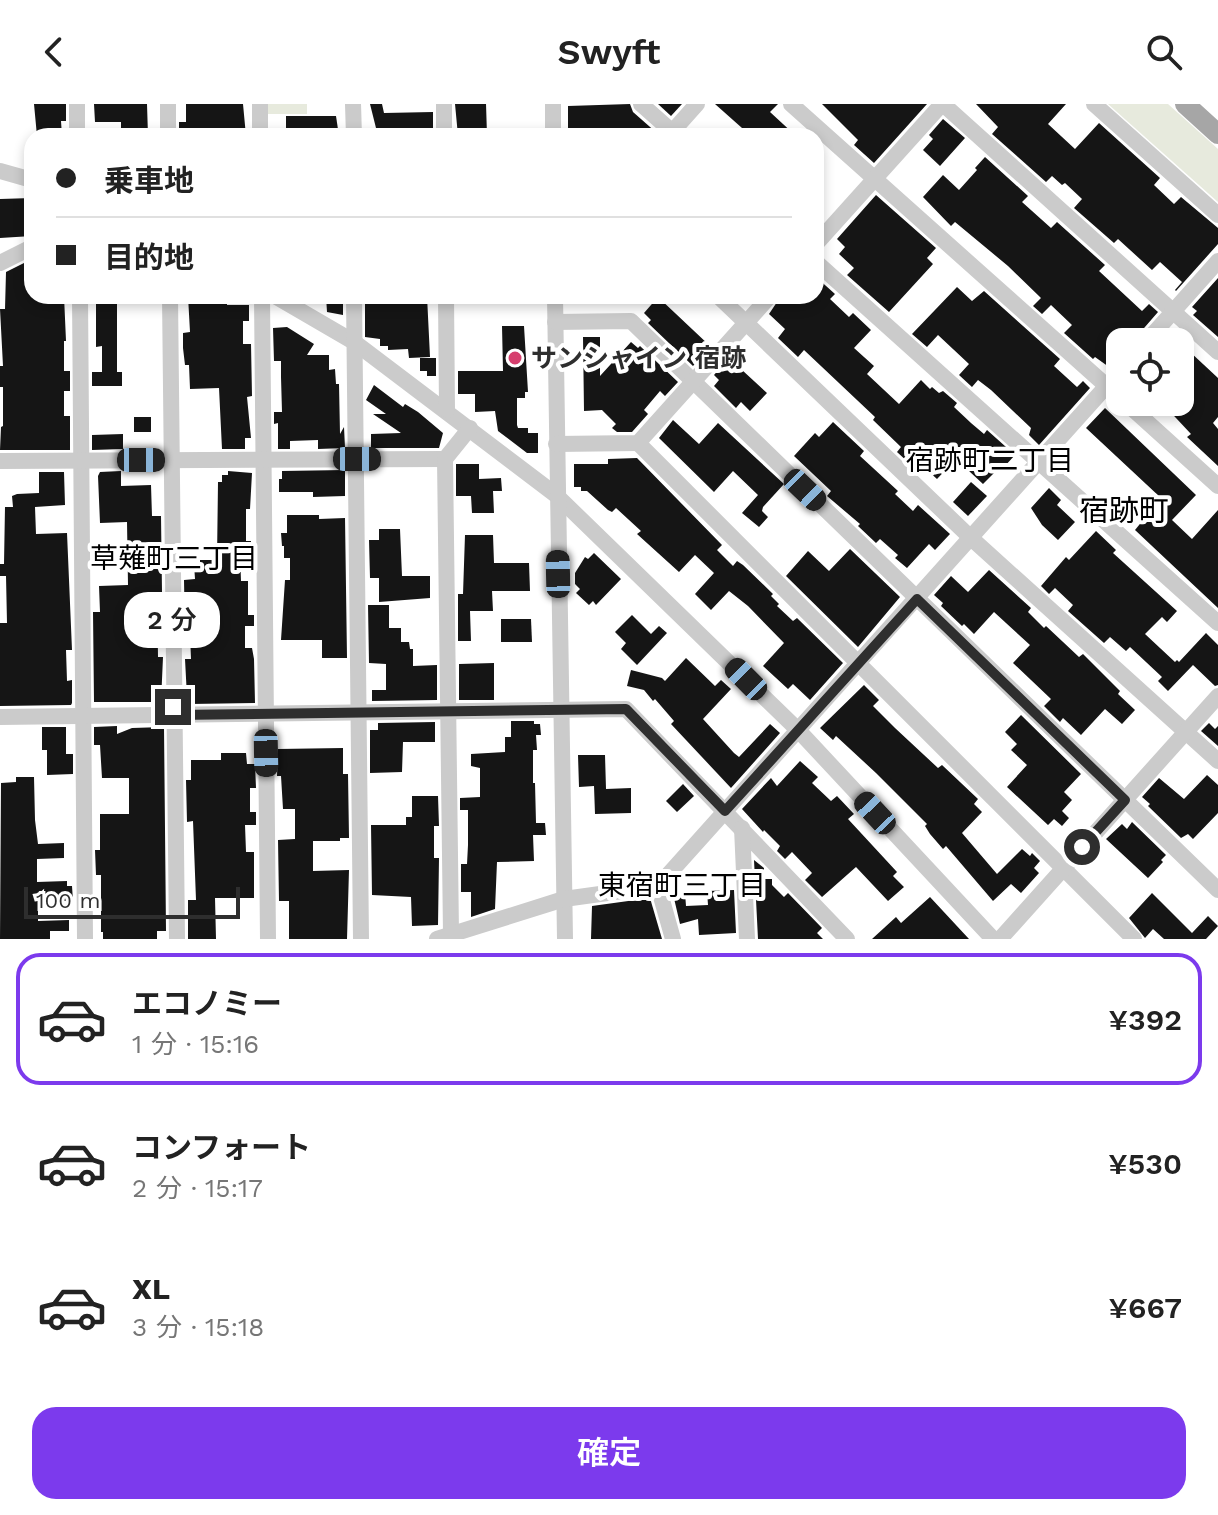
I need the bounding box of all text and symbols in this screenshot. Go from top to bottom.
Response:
icon: back [32,30,76,74]
icon: search [1142,30,1186,74]
text: Swyft [557,31,661,73]
text: 乗車地 [104,163,194,198]
text: 目的地 [104,240,194,275]
map controls [1106,328,1194,416]
button: locate [1106,328,1194,416]
place label: サンシャイン 宿跡 [531,343,746,373]
marker: サンシャイン 宿跡 [506,349,524,367]
district label: 宿跡町二丁目 [906,444,1074,477]
car [333,447,381,471]
car [117,448,165,472]
car [779,465,831,515]
district label: 宿跡町 [1079,493,1169,528]
district label: 草薙町三丁目 [90,542,258,575]
car [546,550,570,598]
callout: 2 分 [125,591,221,647]
text: 2 分 [147,605,197,635]
car [721,654,771,704]
route end [155,689,191,725]
car [254,729,278,777]
car [850,787,900,839]
route start [1064,829,1100,865]
district label: 東宿町三丁目 [598,869,766,902]
scale bar [24,883,240,919]
text: 100 m [36,888,100,913]
icon: car [36,983,108,1055]
text: エコノミー [132,986,282,1021]
text: ¥392 [1109,1002,1182,1037]
text: 1 分 · 15:16 [132,1029,259,1059]
icon: car [36,1127,108,1199]
text: コンフォート [132,1130,311,1165]
text: ¥530 [1108,1146,1182,1181]
text: 2 分 · 15:17 [132,1173,263,1203]
icon: car [36,1271,108,1343]
text: XL [132,1271,170,1306]
text: ¥667 [1109,1290,1182,1325]
text: 3 分 · 15:18 [132,1312,264,1342]
button: 確定 [32,1407,1186,1499]

